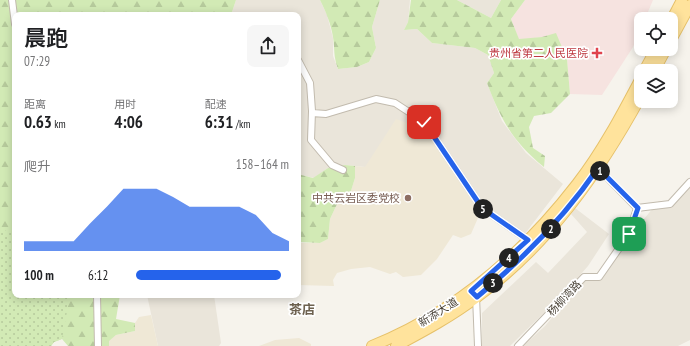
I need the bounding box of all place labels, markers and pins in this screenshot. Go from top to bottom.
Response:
place label: 贵州省第二人民医院 [489,46,588,60]
marker: 贵州省第二人民医院 [591,47,603,59]
pin [407,105,441,139]
pin: 1 [590,161,610,181]
place label: 中共云岩区委党校 [312,191,400,205]
marker: 中共云岩区委党校 [403,193,413,203]
pin: 5 [473,199,493,219]
pin [612,217,646,251]
pin: 2 [541,219,561,239]
pin: 4 [499,248,519,268]
pin: 3 [483,273,503,293]

